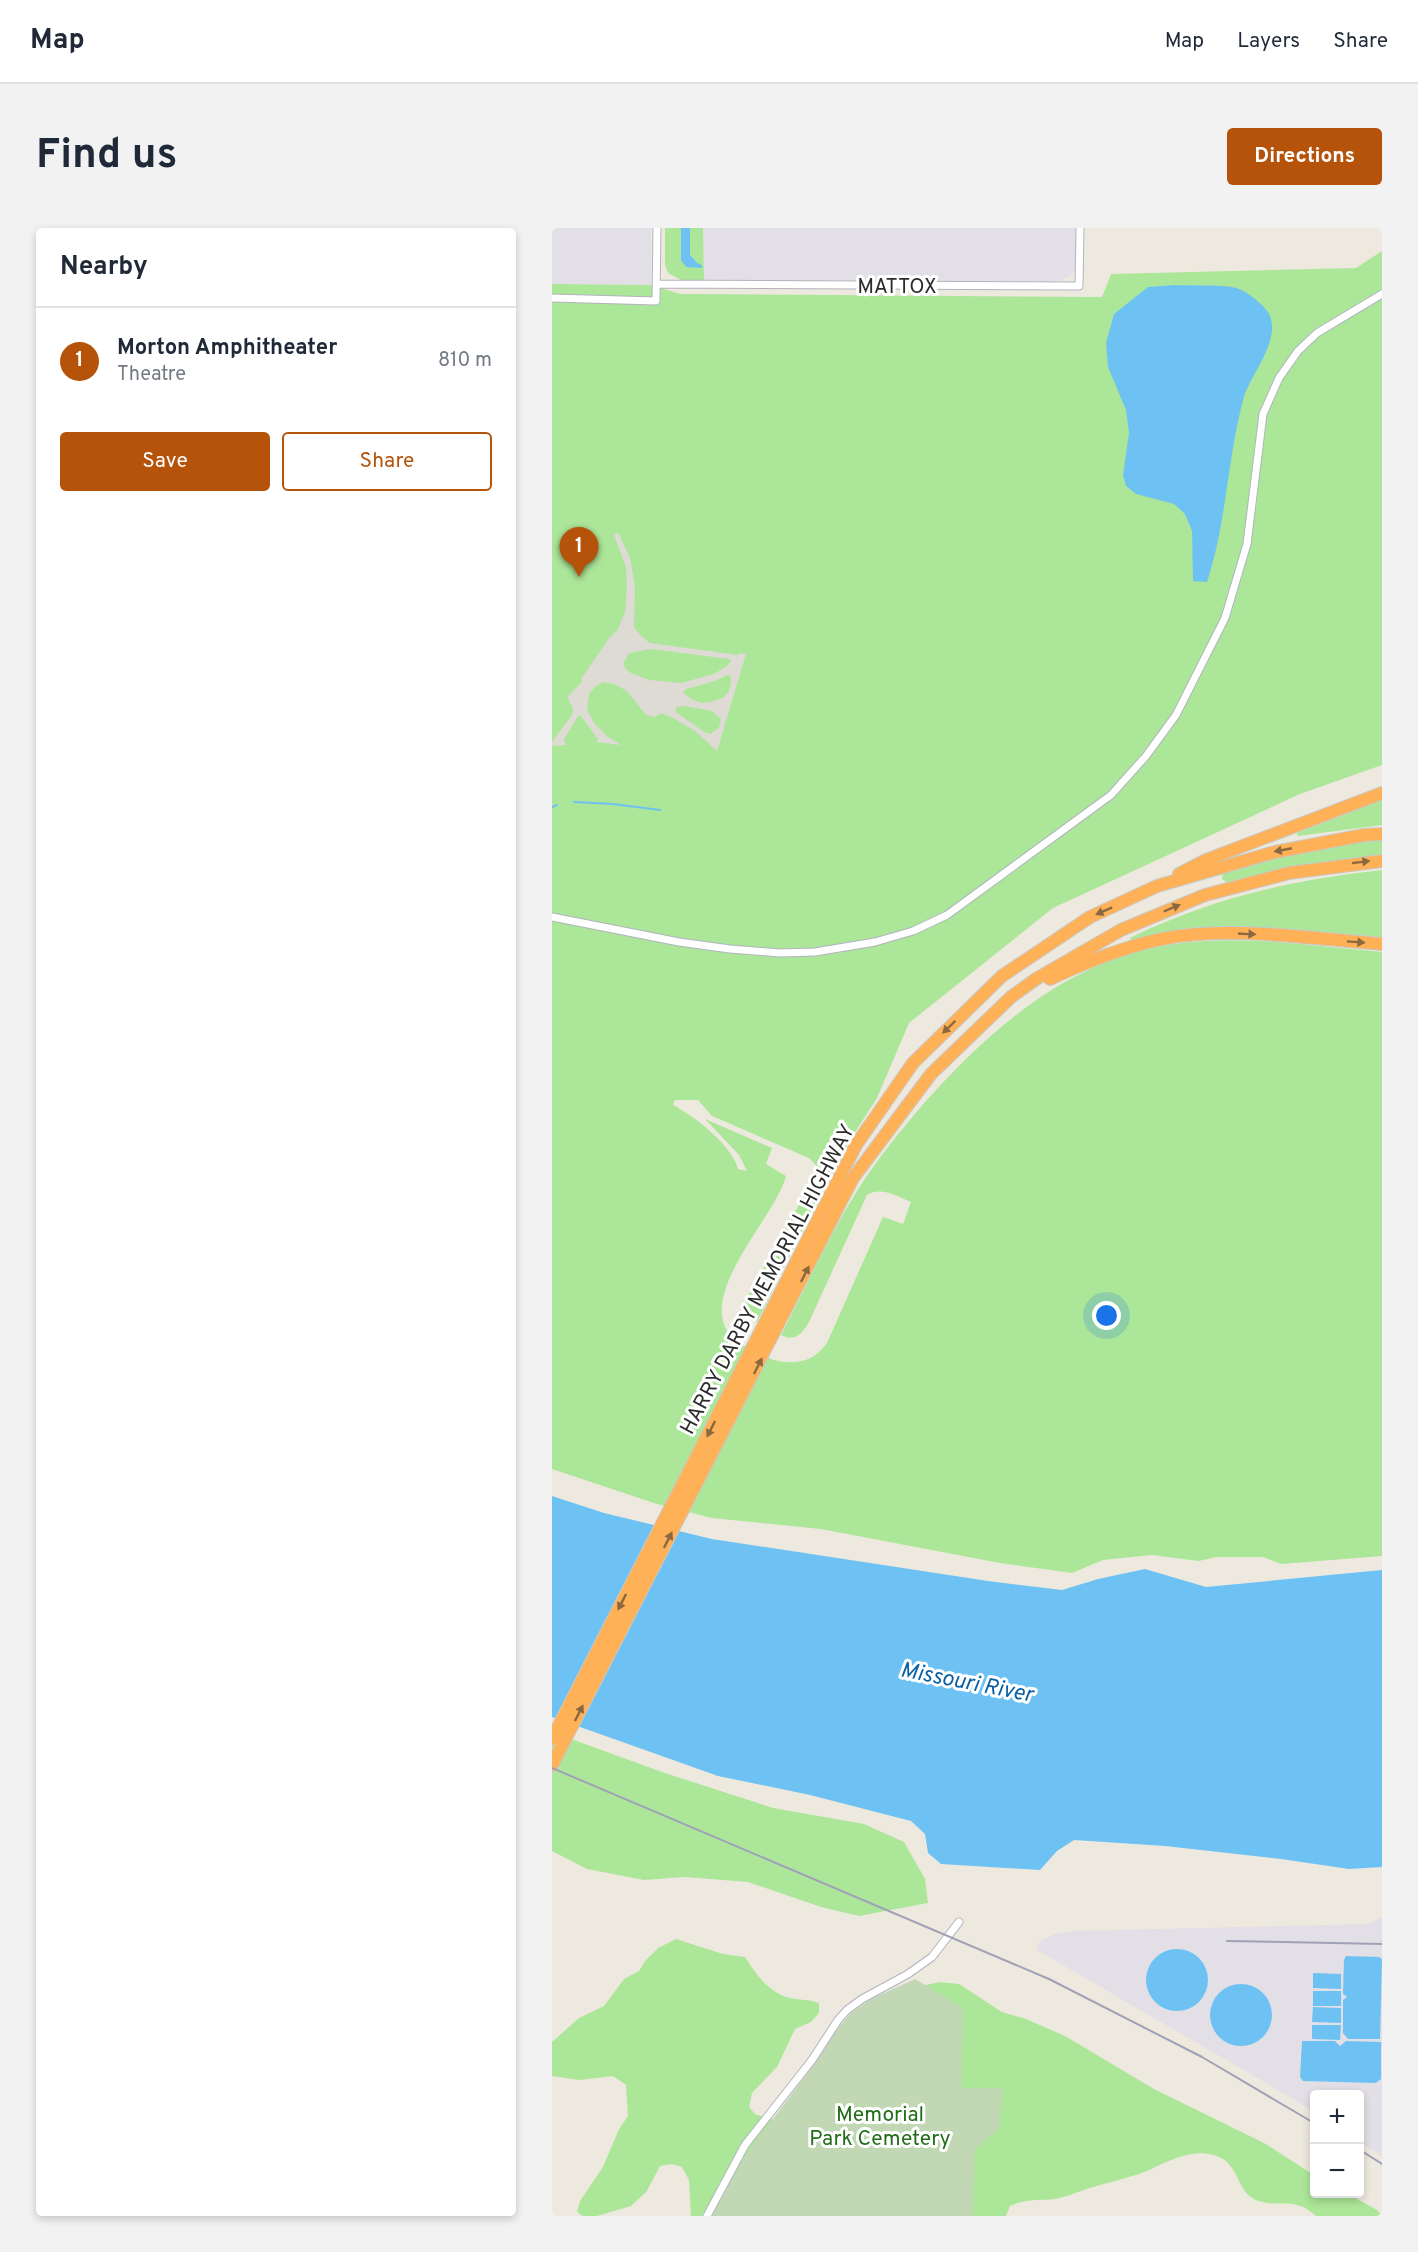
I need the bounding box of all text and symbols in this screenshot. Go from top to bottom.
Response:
text: Map [30,23,85,59]
text: Map [1165,28,1204,55]
text: Layers [1237,28,1300,55]
text: Share [1333,28,1388,55]
button: Directions [1227,128,1382,185]
text: Find us [36,130,177,183]
text: Nearby [60,251,148,284]
street label: MATTOX [857,274,937,301]
text: Morton Amphitheater [117,335,337,362]
text: 1 [76,348,84,374]
text: 810 m [438,348,492,374]
text: Theatre [117,362,186,388]
button: Save [60,432,270,491]
button: Share [282,432,492,491]
pin: 1 [560,528,598,577]
one-way arrow [1273,846,1292,855]
one-way arrow [1351,858,1370,867]
one-way arrow [1163,903,1181,912]
one-way arrow [1095,906,1112,915]
one-way arrow [1237,930,1256,939]
one-way arrow [1346,937,1365,947]
one-way arrow [943,1020,957,1034]
street label: HARRY DARBY MEMORIAL HIGHWAY [675,1120,862,1439]
one-way arrow [800,1265,810,1282]
your location [1092,1301,1121,1330]
one-way arrow [753,1358,763,1375]
one-way arrow [707,1420,716,1437]
one-way arrow [664,1531,673,1548]
one-way arrow [618,1593,628,1611]
water label: Missouri River [898,1657,1037,1710]
one-way arrow [574,1704,584,1721]
map controls [1310,2090,1364,2198]
button: + [1310,2090,1364,2144]
park label: Memorial Park Cemetery [809,2102,951,2153]
button: − [1310,2144,1364,2198]

